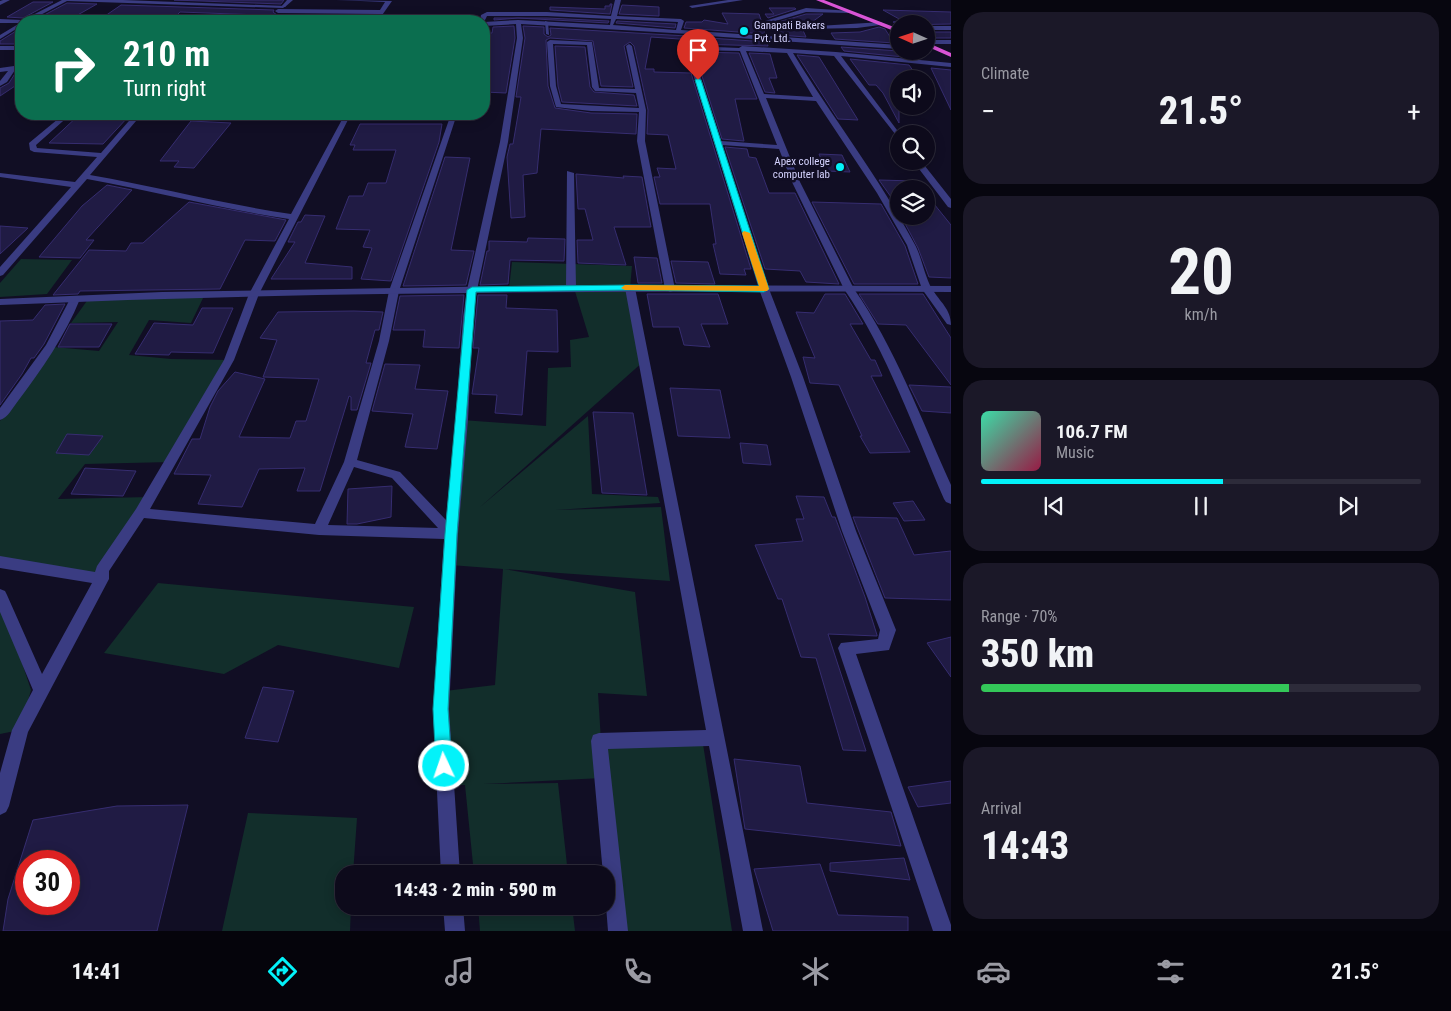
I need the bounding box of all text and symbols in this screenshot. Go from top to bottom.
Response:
north arrow [890,15,935,60]
map controls [890,15,935,225]
place label: Ganapati Bakers Pvt. Ltd. [754,19,825,45]
marker: Ganapati Bakers Pvt. Ltd. [738,25,750,37]
pin [677,29,719,80]
text: 210 m [123,34,210,75]
icon: right [40,35,105,100]
icon: arrive [684,36,712,64]
text: Climate [981,64,1029,83]
button: sound [890,70,935,115]
text: Turn right [123,76,206,101]
text: 21.5° [1159,89,1243,133]
text: − [981,95,995,128]
text: + [1407,95,1421,128]
button: search [890,125,935,170]
place label: Apex college computer lab [773,155,830,181]
marker: Apex college computer lab [834,161,846,173]
button: layers [890,180,935,225]
text: 20 [1168,234,1234,310]
text: km/h [1185,305,1217,324]
text: 106.7 FM [1056,420,1128,443]
text: Music [1056,443,1094,462]
icon: previous [1040,492,1068,520]
icon: pause [1187,492,1215,520]
icon: next [1334,492,1362,520]
text: Range · 70% [981,607,1057,626]
text: 350 km [981,632,1094,676]
position arrow [417,739,469,791]
text: Arrival [981,799,1022,818]
text: 14:43 [981,824,1069,868]
speed limit sign: 30 [15,850,80,915]
text: 14:43 · 2 min · 590 m [394,878,556,901]
icon: directions [265,954,300,989]
icon: music [442,954,477,989]
icon: phone [620,954,655,989]
icon: climate [798,954,833,989]
icon: car [976,954,1011,989]
icon: filters [1153,954,1188,989]
text: 14:41 [71,959,122,984]
text: 21.5° [1331,959,1380,984]

